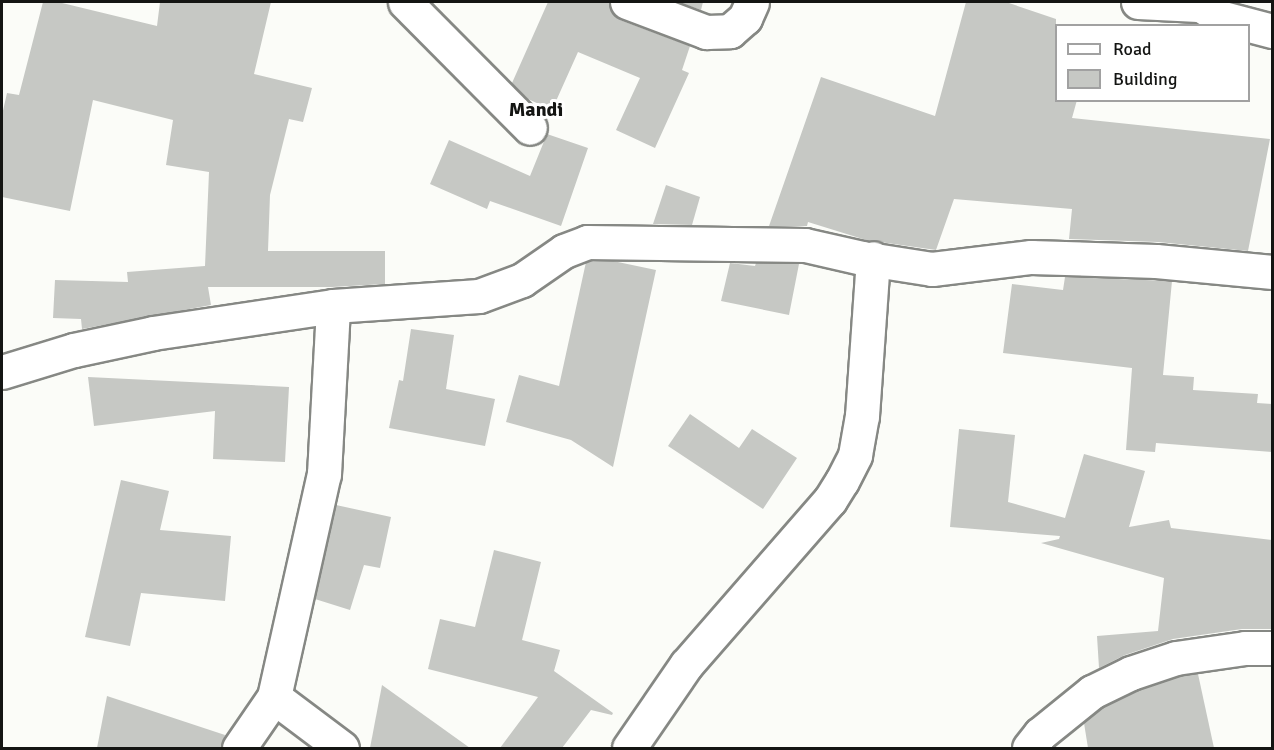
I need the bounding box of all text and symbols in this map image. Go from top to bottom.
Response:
legend [1055,24,1250,102]
text: Road [1113,38,1152,60]
text: Building [1113,68,1177,90]
district label: Mandi [509,97,563,121]

